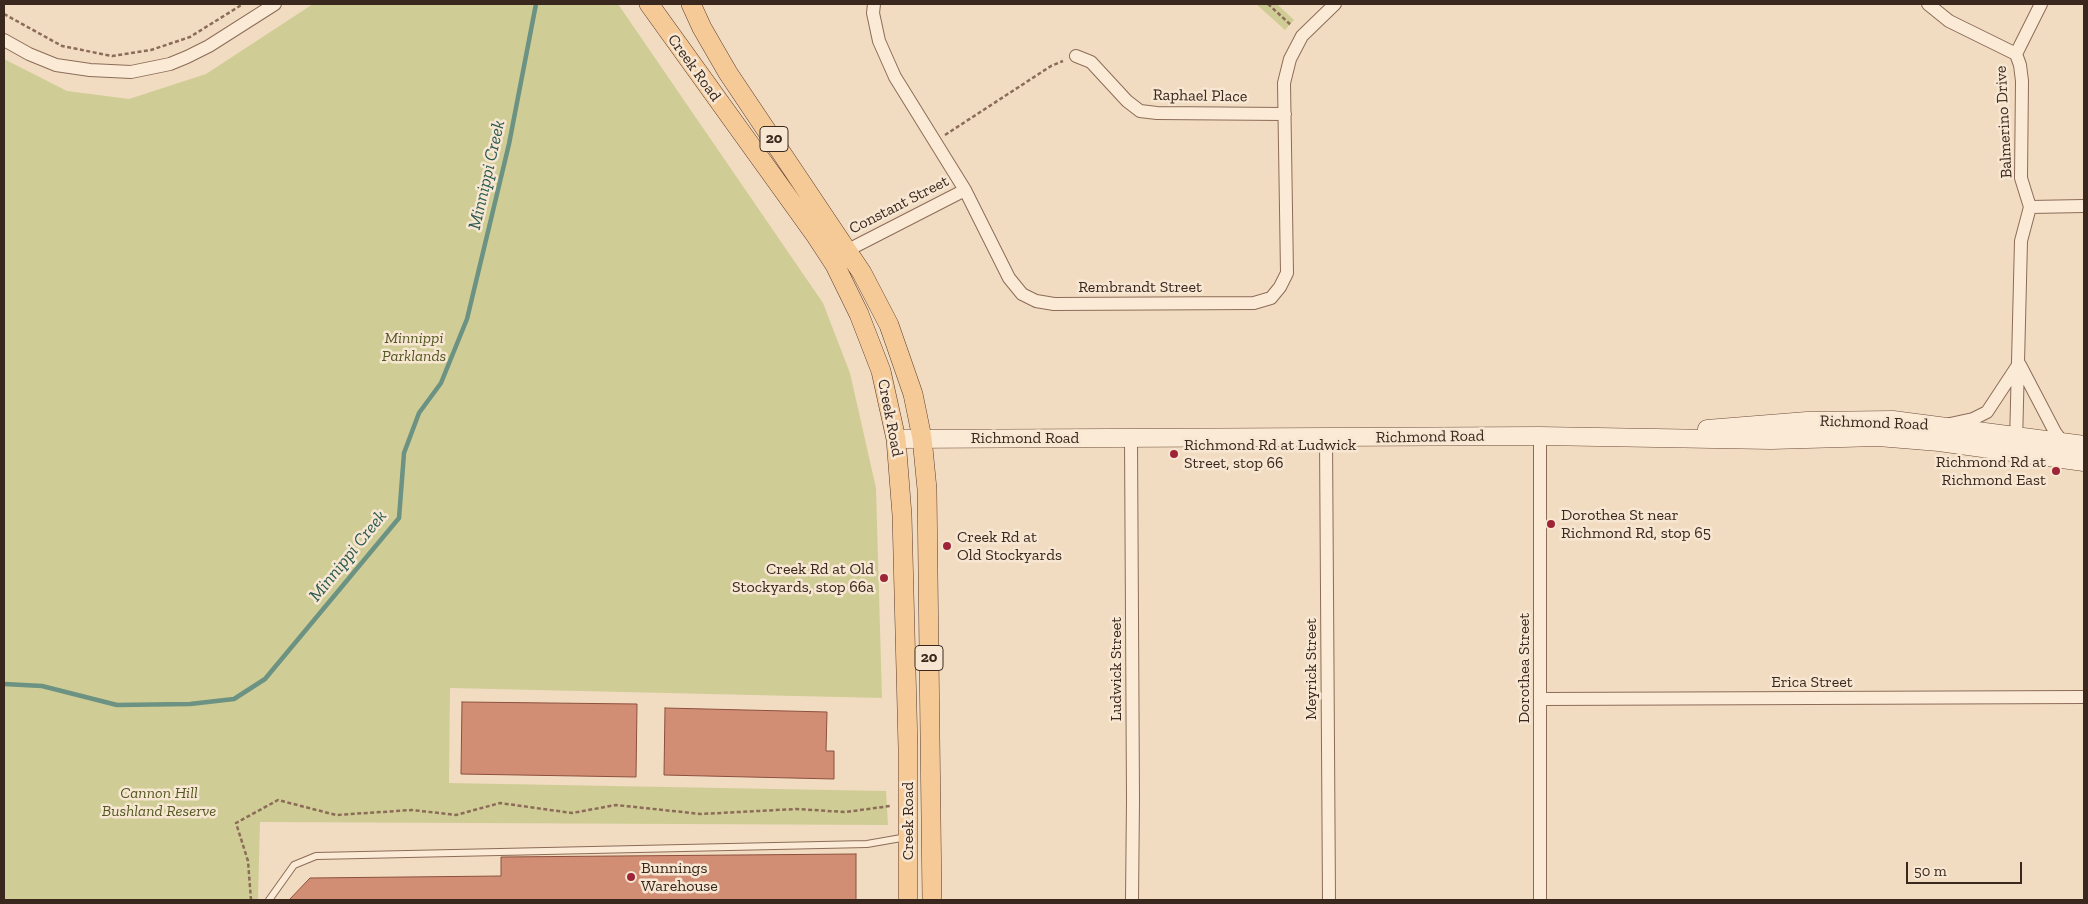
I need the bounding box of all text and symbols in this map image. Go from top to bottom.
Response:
street label: Creek Road [663,31,725,105]
street label: Balmerino Drive [1991,65,2017,179]
street label: Raphael Place [1153,86,1247,106]
water label: Minnippi Creek [464,118,510,232]
road number: 20 [760,126,788,152]
street label: Constant Street [846,172,952,238]
street label: Rembrandt Street [1078,277,1202,297]
park label: Minnippi Parklands [382,328,446,366]
street label: Creek Road [873,378,907,458]
street label: Richmond Road [1819,412,1929,434]
street label: Richmond Road [1375,426,1485,448]
street label: Richmond Road [971,428,1079,448]
place label: Richmond Rd at Ludwick Street, stop 66 [1184,435,1356,473]
marker: Richmond Rd at Ludwick Street, stop 66 [1168,448,1180,460]
place label: Richmond Rd at Richmond East [1936,452,2046,490]
marker: Richmond Rd at Richmond East [2050,465,2062,477]
place label: Dorothea St near Richmond Rd, stop 65 [1561,505,1711,543]
water label: Minnippi Creek [304,506,392,606]
marker: Dorothea St near Richmond Rd, stop 65 [1545,518,1557,530]
place label: Creek Rd at Old Stockyards [957,527,1062,565]
marker: Creek Rd at Old Stockyards [941,540,953,552]
place label: Creek Rd at Old Stockyards, stop 66a [732,559,874,597]
marker: Creek Rd at Old Stockyards, stop 66a [878,572,890,584]
street label: Dorothea Street [1514,613,1534,723]
street label: Ludwick Street [1106,617,1126,721]
street label: Meyrick Street [1301,618,1321,720]
road number: 20 [915,646,943,670]
street label: Erica Street [1771,672,1853,692]
street label: Creek Road [898,782,918,860]
park label: Cannon Hill Bushland Reserve [102,783,216,821]
scale bar [1908,852,2024,884]
place label: Bunnings Warehouse [641,858,718,896]
text: 50 m [1914,862,1947,880]
marker: Bunnings Warehouse [625,871,637,883]

